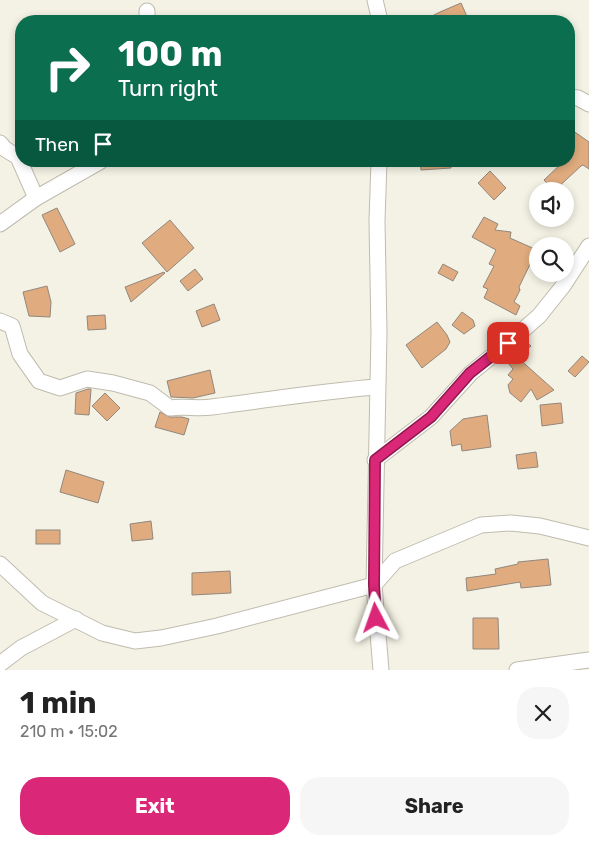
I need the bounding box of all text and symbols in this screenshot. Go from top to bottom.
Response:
text: 100 m [118,33,223,75]
icon: right [35,35,100,100]
text: Turn right [118,75,218,102]
icon: arrive [89,130,117,158]
text: Then [35,133,79,156]
map controls [529,182,574,282]
button: sound [529,182,574,227]
button: search [529,237,574,282]
pin [487,322,529,364]
icon: arrive [494,329,522,357]
position arrow [349,591,401,643]
text: 1 min [20,685,97,721]
button: close [517,687,569,739]
text: 210 m · 15:02 [20,722,118,741]
button: Exit [20,777,290,835]
button: Share [300,777,569,835]

